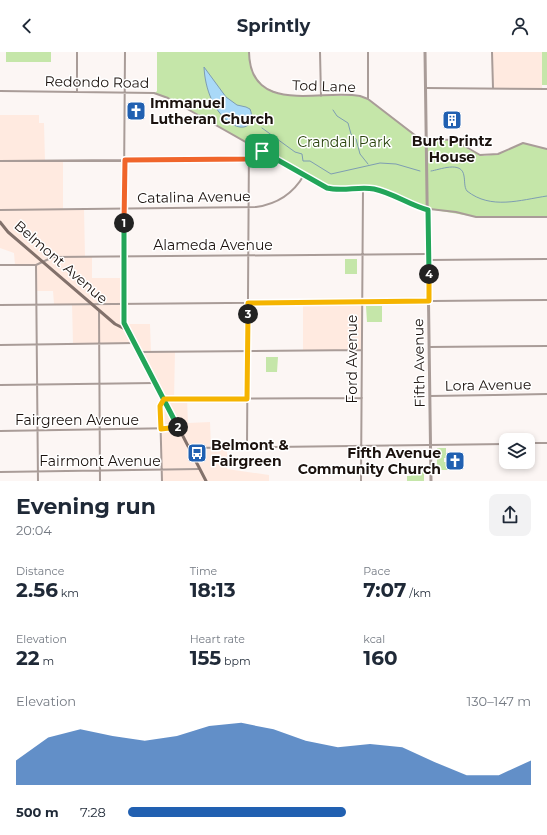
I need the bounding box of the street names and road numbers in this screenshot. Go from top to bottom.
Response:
street label: Redondo Road [44,72,150,92]
street label: Tod Lane [292,76,356,96]
street label: Catalina Avenue [137,187,251,207]
street label: Belmont Avenue [11,216,111,308]
street label: Alameda Avenue [153,236,273,254]
street label: Ford Avenue [343,315,361,403]
street label: Fifth Avenue [409,318,429,408]
street label: Lora Avenue [444,375,532,395]
street label: Fairgreen Avenue [15,411,139,429]
street label: Fairmont Avenue [39,452,161,470]

